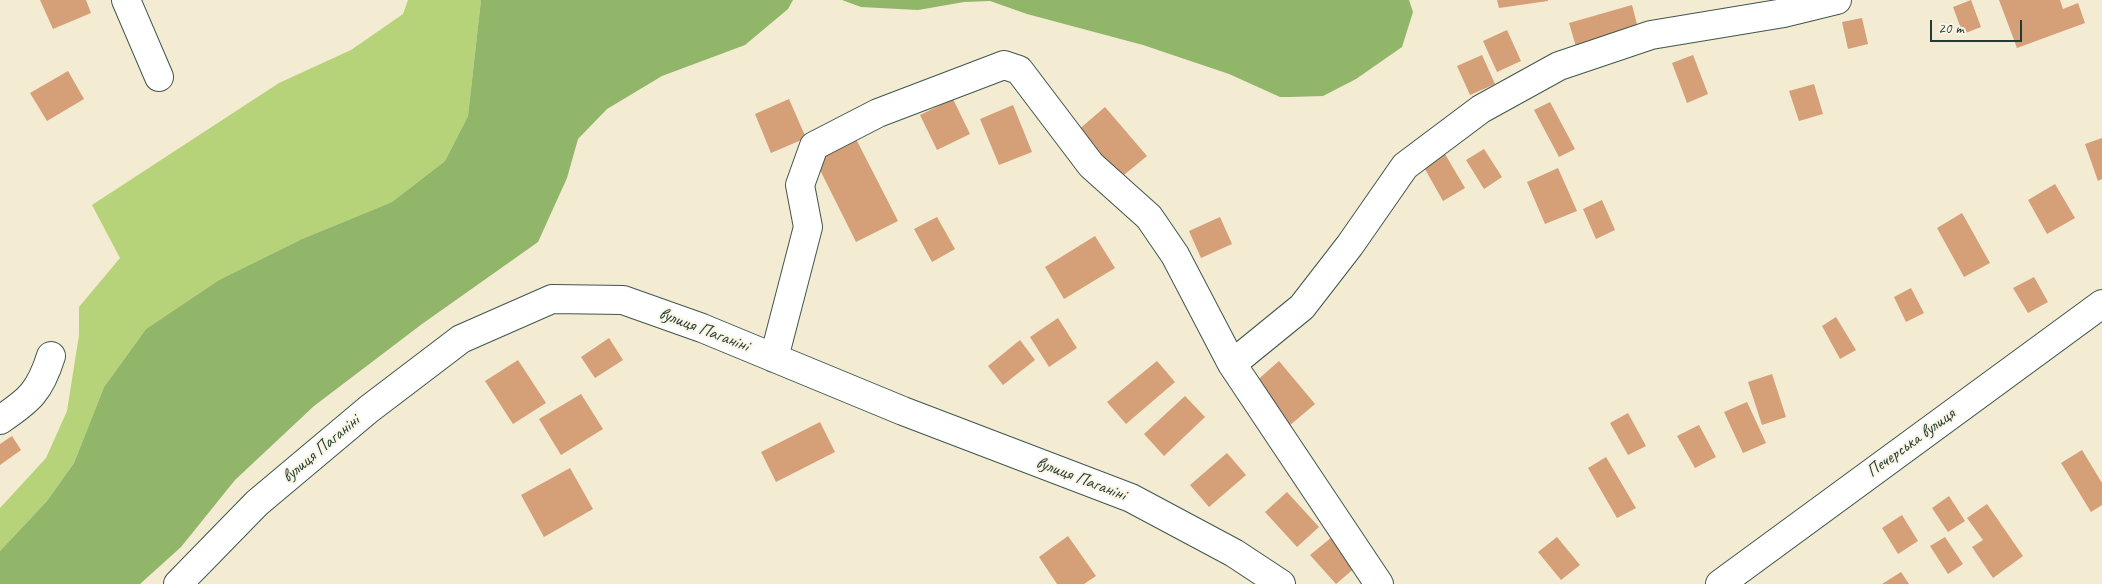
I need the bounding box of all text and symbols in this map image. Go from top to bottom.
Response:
scale bar [1932,10,2024,42]
text: 20 m [1938,19,1964,38]
street label: вулиця Паганіні [656,303,752,357]
street label: Печерська вулиця [1862,404,1960,482]
street label: вулиця Паганіні [278,410,364,488]
street label: вулиця Паганіні [1033,452,1129,506]

